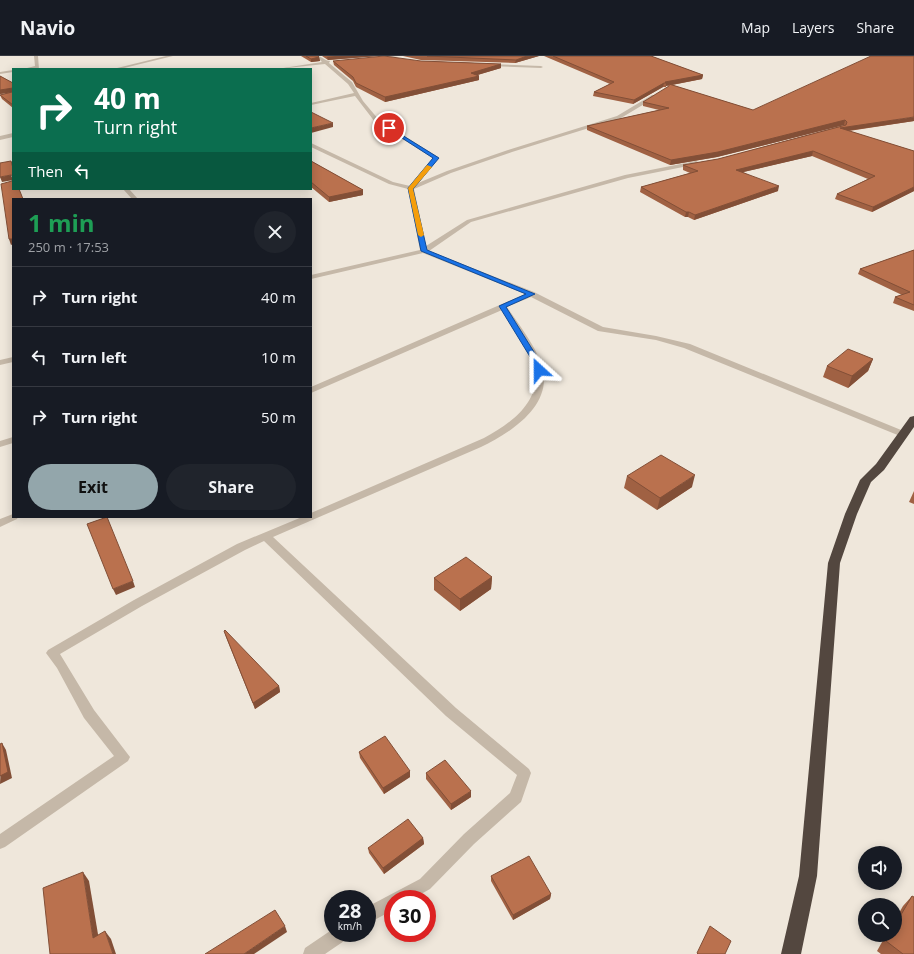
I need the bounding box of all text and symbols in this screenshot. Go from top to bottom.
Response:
text: Navio [20,15,75,41]
text: Map [741,18,770,37]
text: Layers [792,18,834,37]
text: Share [856,18,894,37]
text: 40 m [94,79,161,117]
icon: right [28,84,80,136]
pin [372,111,406,145]
text: Turn right [94,115,177,139]
icon: arrive [378,117,400,139]
icon: left [71,160,93,182]
text: Then [28,161,63,181]
text: 1 min [28,206,95,239]
button: close [254,211,296,253]
text: 250 m · 17:53 [28,238,109,256]
icon: right [28,286,50,308]
text: Turn right [62,287,137,307]
text: 40 m [261,287,296,307]
icon: left [28,346,50,368]
text: Turn left [62,347,127,367]
text: 10 m [261,347,296,367]
position arrow [518,349,560,391]
icon: right [28,406,50,428]
text: Turn right [62,407,137,427]
text: 50 m [261,407,296,427]
button: Exit [28,464,158,510]
button: Share [166,464,296,510]
map controls [858,846,902,942]
button: sound [858,846,902,890]
speed limit sign: 30 [384,890,436,942]
text: 28 [339,897,361,924]
button: search [858,898,902,942]
text: km/h [338,919,362,933]

